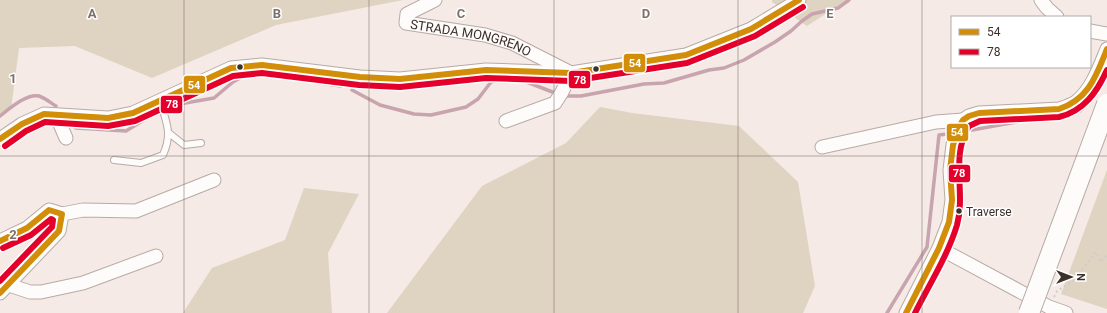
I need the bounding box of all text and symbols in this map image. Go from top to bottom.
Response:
text: A [88,6,97,21]
text: B [273,6,281,21]
text: C [457,6,466,21]
text: D [642,6,650,21]
text: E [826,6,834,21]
legend [951,16,1091,68]
street label: STRADA MONGRENO [409,17,534,60]
text: 54 [987,25,1001,39]
text: 78 [987,45,1001,59]
line badge: 54 [623,53,646,73]
text: 54 [629,57,642,70]
unlabelled marker [235,62,245,72]
unlabelled marker [591,64,601,74]
line badge: 78 [568,70,591,89]
text: 1 [9,71,17,86]
text: 78 [574,74,586,87]
line badge: 54 [183,75,206,94]
text: 54 [188,79,201,92]
line badge: 78 [160,95,183,114]
text: 78 [166,98,178,111]
line badge: 54 [946,123,969,142]
text: 54 [951,126,964,139]
line badge: 78 [948,164,971,183]
text: 78 [953,167,965,180]
place label: Traverse [966,205,1012,219]
marker: Traverse [954,206,964,216]
text: 2 [9,227,17,242]
north arrow [1051,257,1091,297]
text: N [1074,273,1087,281]

